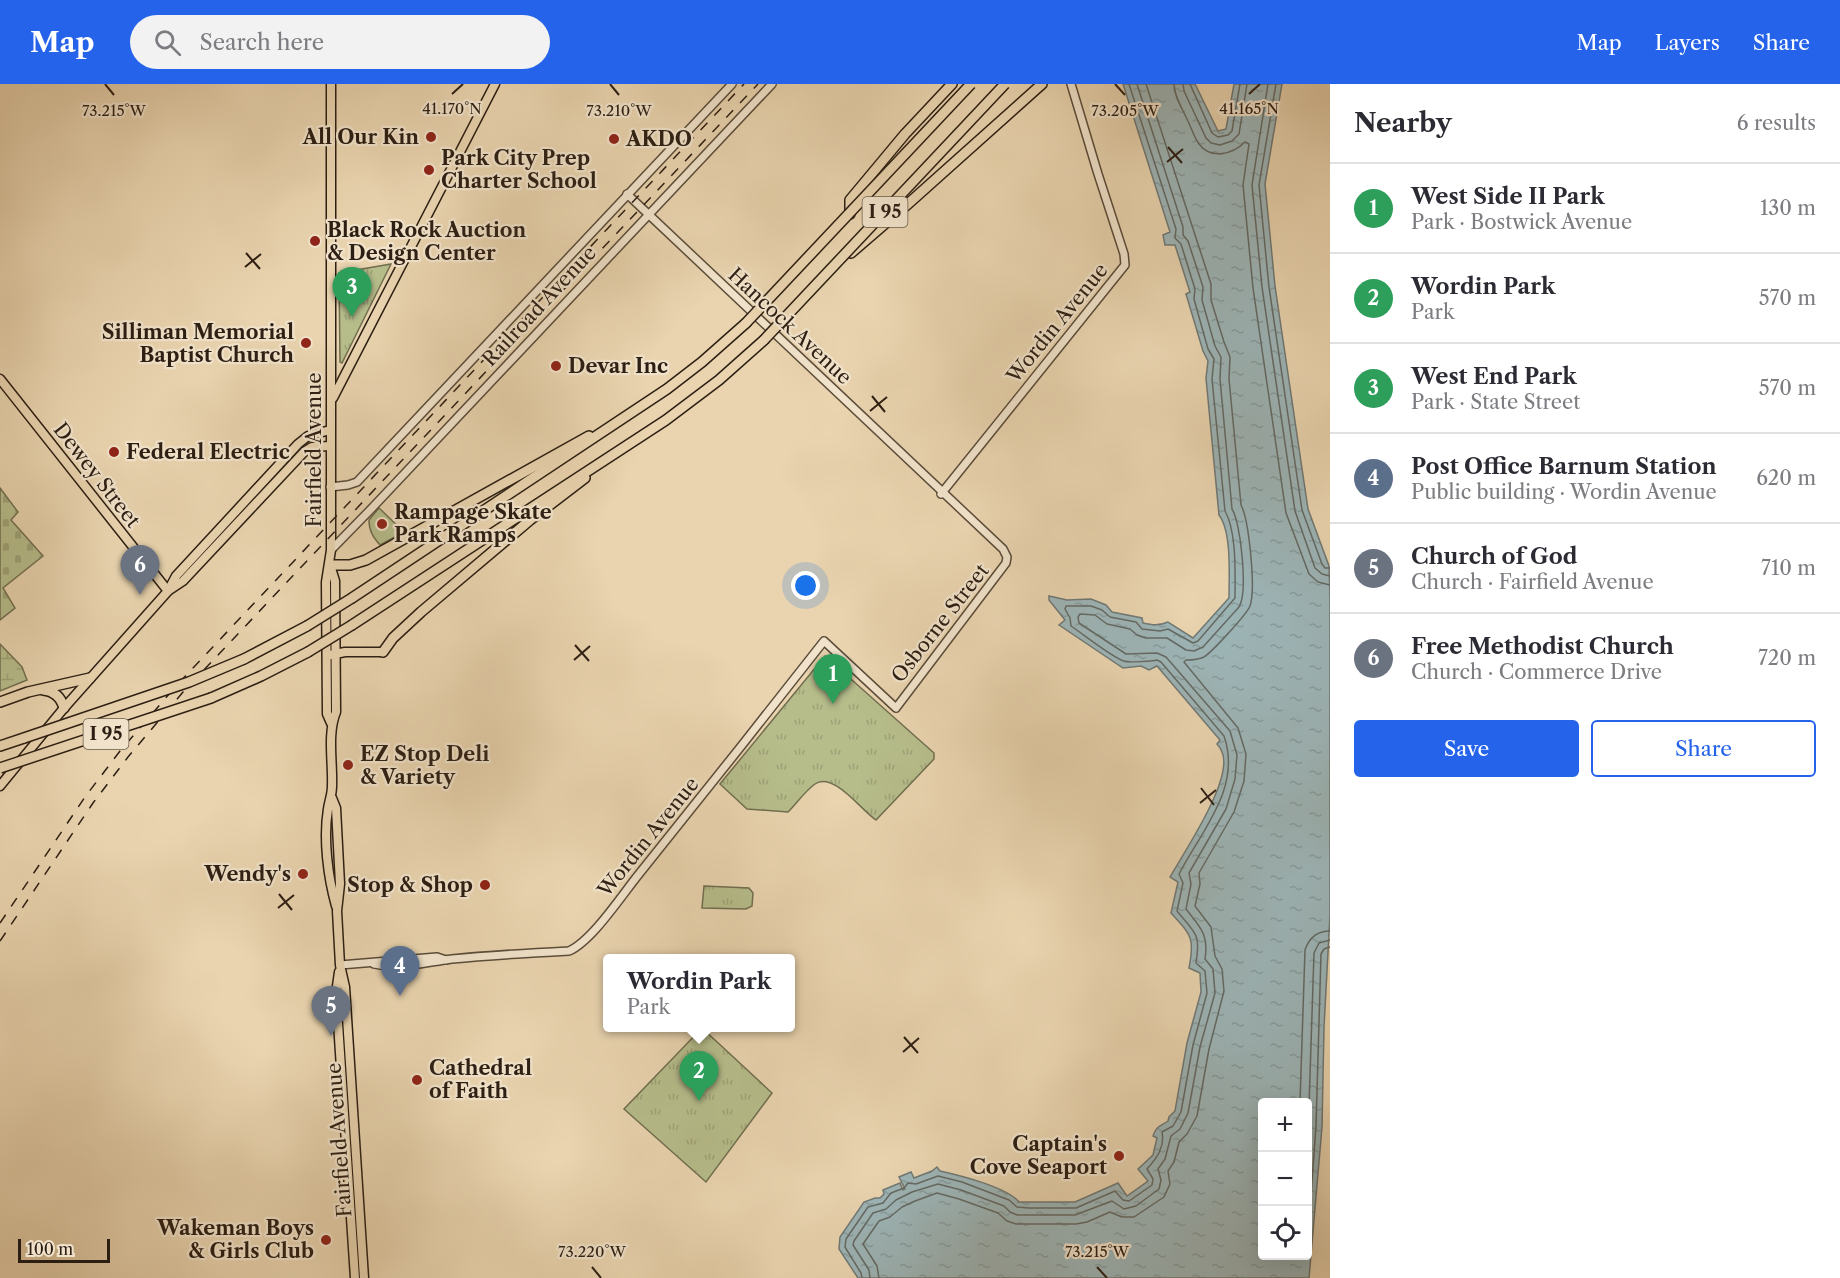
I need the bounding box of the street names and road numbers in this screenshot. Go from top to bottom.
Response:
road number: I 95 [862,197,908,227]
street label: Railroad Avenue [477,241,601,371]
street label: Wordin Avenue [1001,258,1113,388]
street label: Hancock Avenue [723,263,857,389]
street label: Fairfield Avenue [302,373,326,527]
street label: Dewey Street [49,418,145,532]
street label: Osborne Street [886,559,994,687]
road number: I 95 [84,719,128,749]
street label: Wordin Avenue [592,772,704,902]
street label: Fairfield Avenue [322,1062,356,1218]

